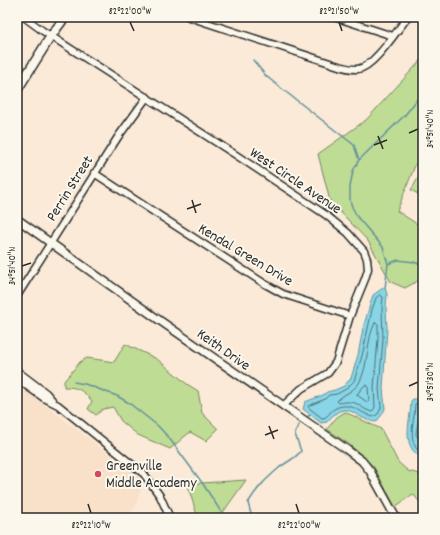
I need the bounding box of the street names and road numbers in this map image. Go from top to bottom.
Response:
street label: West Circle Avenue [244,143,346,221]
street label: Perrin Street [42,151,100,226]
street label: Kendal Green Drive [193,219,297,293]
street label: Keith Drive [192,324,254,377]

